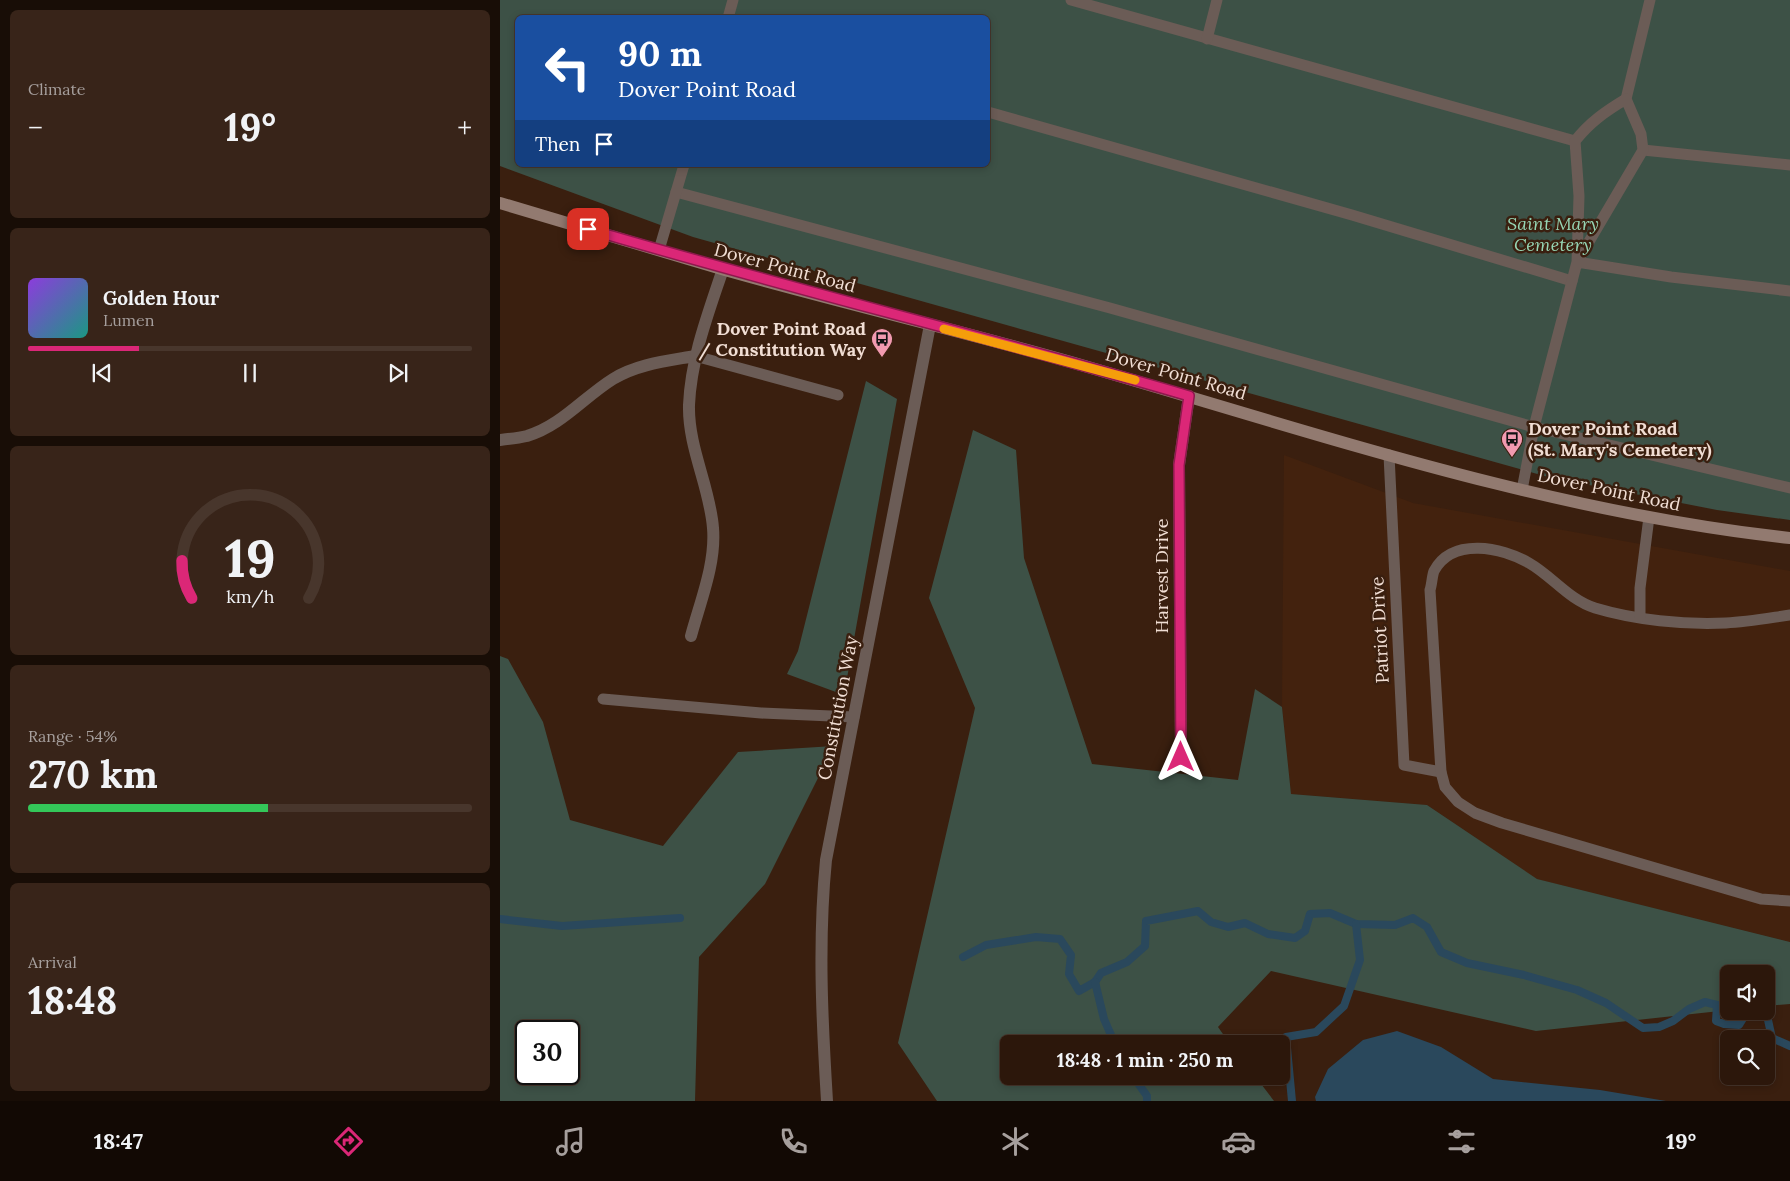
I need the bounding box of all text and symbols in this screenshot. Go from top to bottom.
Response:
text: 90 m [618,31,702,76]
icon: left [535,35,600,100]
text: Dover Point Road [618,75,796,103]
text: Climate [28,79,85,99]
text: 19° [224,103,276,151]
text: − [28,110,43,146]
text: + [457,110,472,146]
icon: arrive [590,130,618,158]
text: Then [535,132,580,156]
pin [567,208,609,250]
park label: Saint Mary Cemetery [1507,212,1599,256]
icon: arrive [574,215,602,243]
street label: Dover Point Road [712,238,859,298]
text: Golden Hour [103,286,219,310]
text: Lumen [103,310,155,330]
place label: Dover Point Road / Constitution Way [698,317,866,361]
bus stop icon: Dover Point Road / Constitution Way [870,327,894,358]
street label: Dover Point Road [1103,342,1250,405]
icon: previous [88,359,116,387]
icon: pause [236,359,264,387]
icon: next [384,359,412,387]
place label: Dover Point Road (St. Mary's Cemetery) [1528,417,1711,461]
bus stop icon: Dover Point Road (St. Mary's Cemetery) [1500,427,1524,458]
street label: Dover Point Road [1535,463,1683,516]
street label: Harvest Drive [1150,518,1173,633]
text: 19 [224,525,276,591]
street label: Patriot Drive [1365,576,1394,684]
text: km/h [226,585,274,608]
street label: Constitution Way [812,633,863,782]
text: Range · 54% [28,726,117,746]
position arrow [1154,730,1206,782]
text: 270 km [28,750,158,798]
text: Arrival [28,952,77,972]
map controls [1720,965,1775,1085]
button: sound [1720,965,1775,1020]
text: 18:48 [28,976,117,1024]
speed limit sign: 30 [515,1020,580,1085]
button: search [1720,1030,1775,1085]
text: 18:48 · 1 min · 250 m [1057,1048,1233,1072]
icon: directions [331,1124,366,1159]
icon: music [553,1124,588,1159]
icon: phone [776,1124,811,1159]
icon: climate [998,1124,1033,1159]
icon: car [1221,1124,1256,1159]
icon: filters [1444,1124,1479,1159]
text: 18:47 [94,1127,143,1155]
text: 19° [1666,1127,1696,1155]

